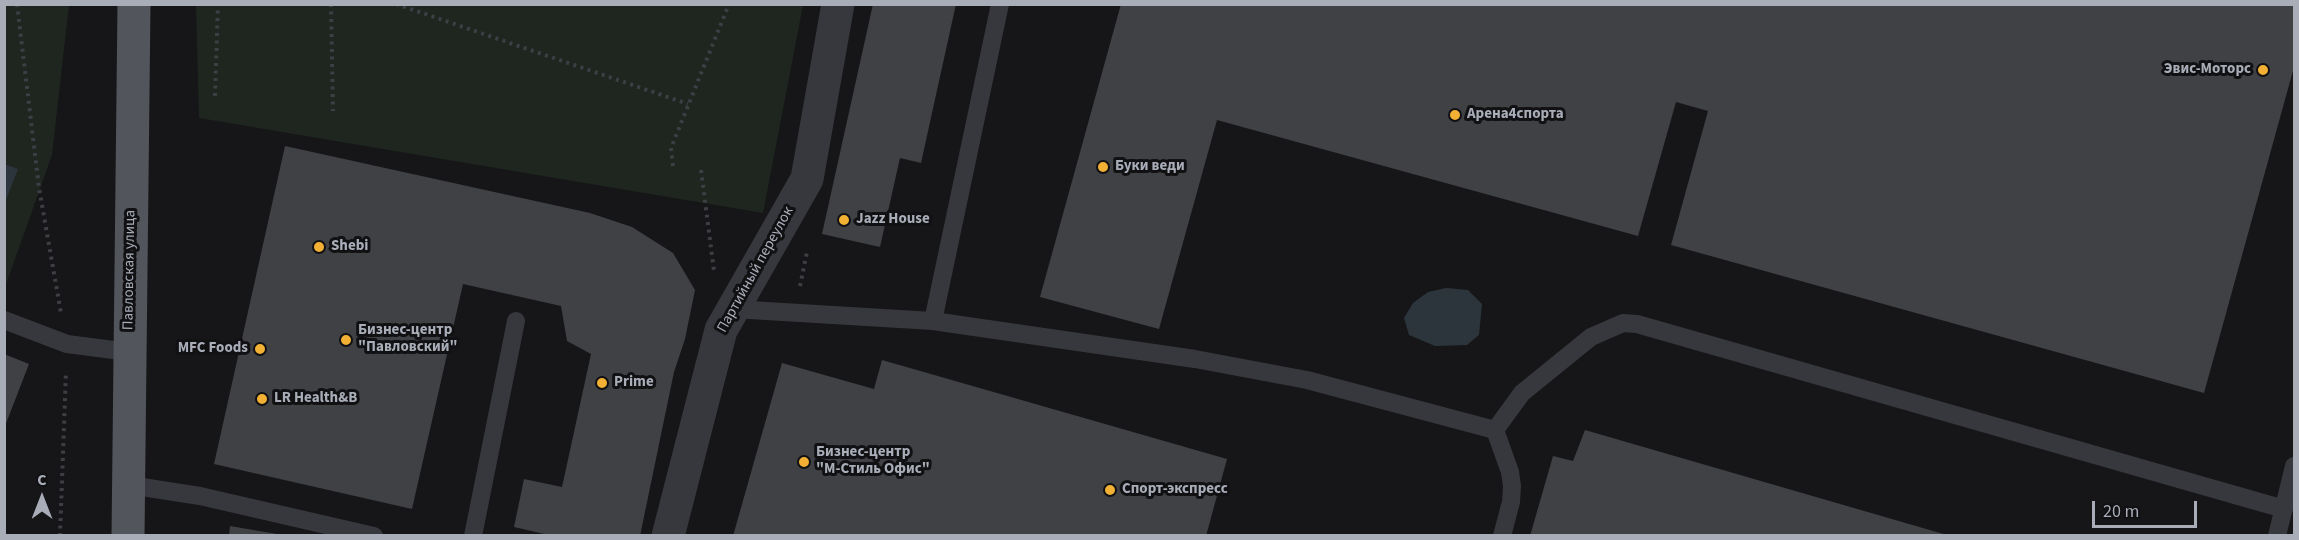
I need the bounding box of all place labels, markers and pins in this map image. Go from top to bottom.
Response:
place label: Эвис-Моторс [2164,61,2251,79]
marker: Эвис-Моторс [2256,63,2270,77]
place label: Арена4спорта [1467,106,1564,124]
marker: Арена4спорта [1448,108,1462,122]
place label: Буки веди [1115,158,1185,176]
marker: Буки веди [1096,160,1110,174]
place label: Jazz House [856,211,930,229]
marker: Jazz House [837,213,851,227]
place label: Shebi [331,238,368,256]
marker: Shebi [312,240,326,254]
place label: Бизнес-центр "Павловский" [358,322,457,357]
marker: Бизнес-центр "Павловский" [339,333,353,347]
place label: MFC Foods [178,340,248,358]
marker: MFC Foods [253,342,267,356]
place label: Prime [614,374,654,392]
marker: Prime [595,376,609,390]
place label: LR Health&B [274,390,357,408]
marker: LR Health&B [255,392,269,406]
place label: Бизнес-центр "М-Стиль Офис" [816,444,930,479]
marker: Бизнес-центр "М-Стиль Офис" [797,455,811,469]
place label: Спорт-экспресс [1122,481,1228,499]
marker: Спорт-экспресс [1103,483,1117,497]

